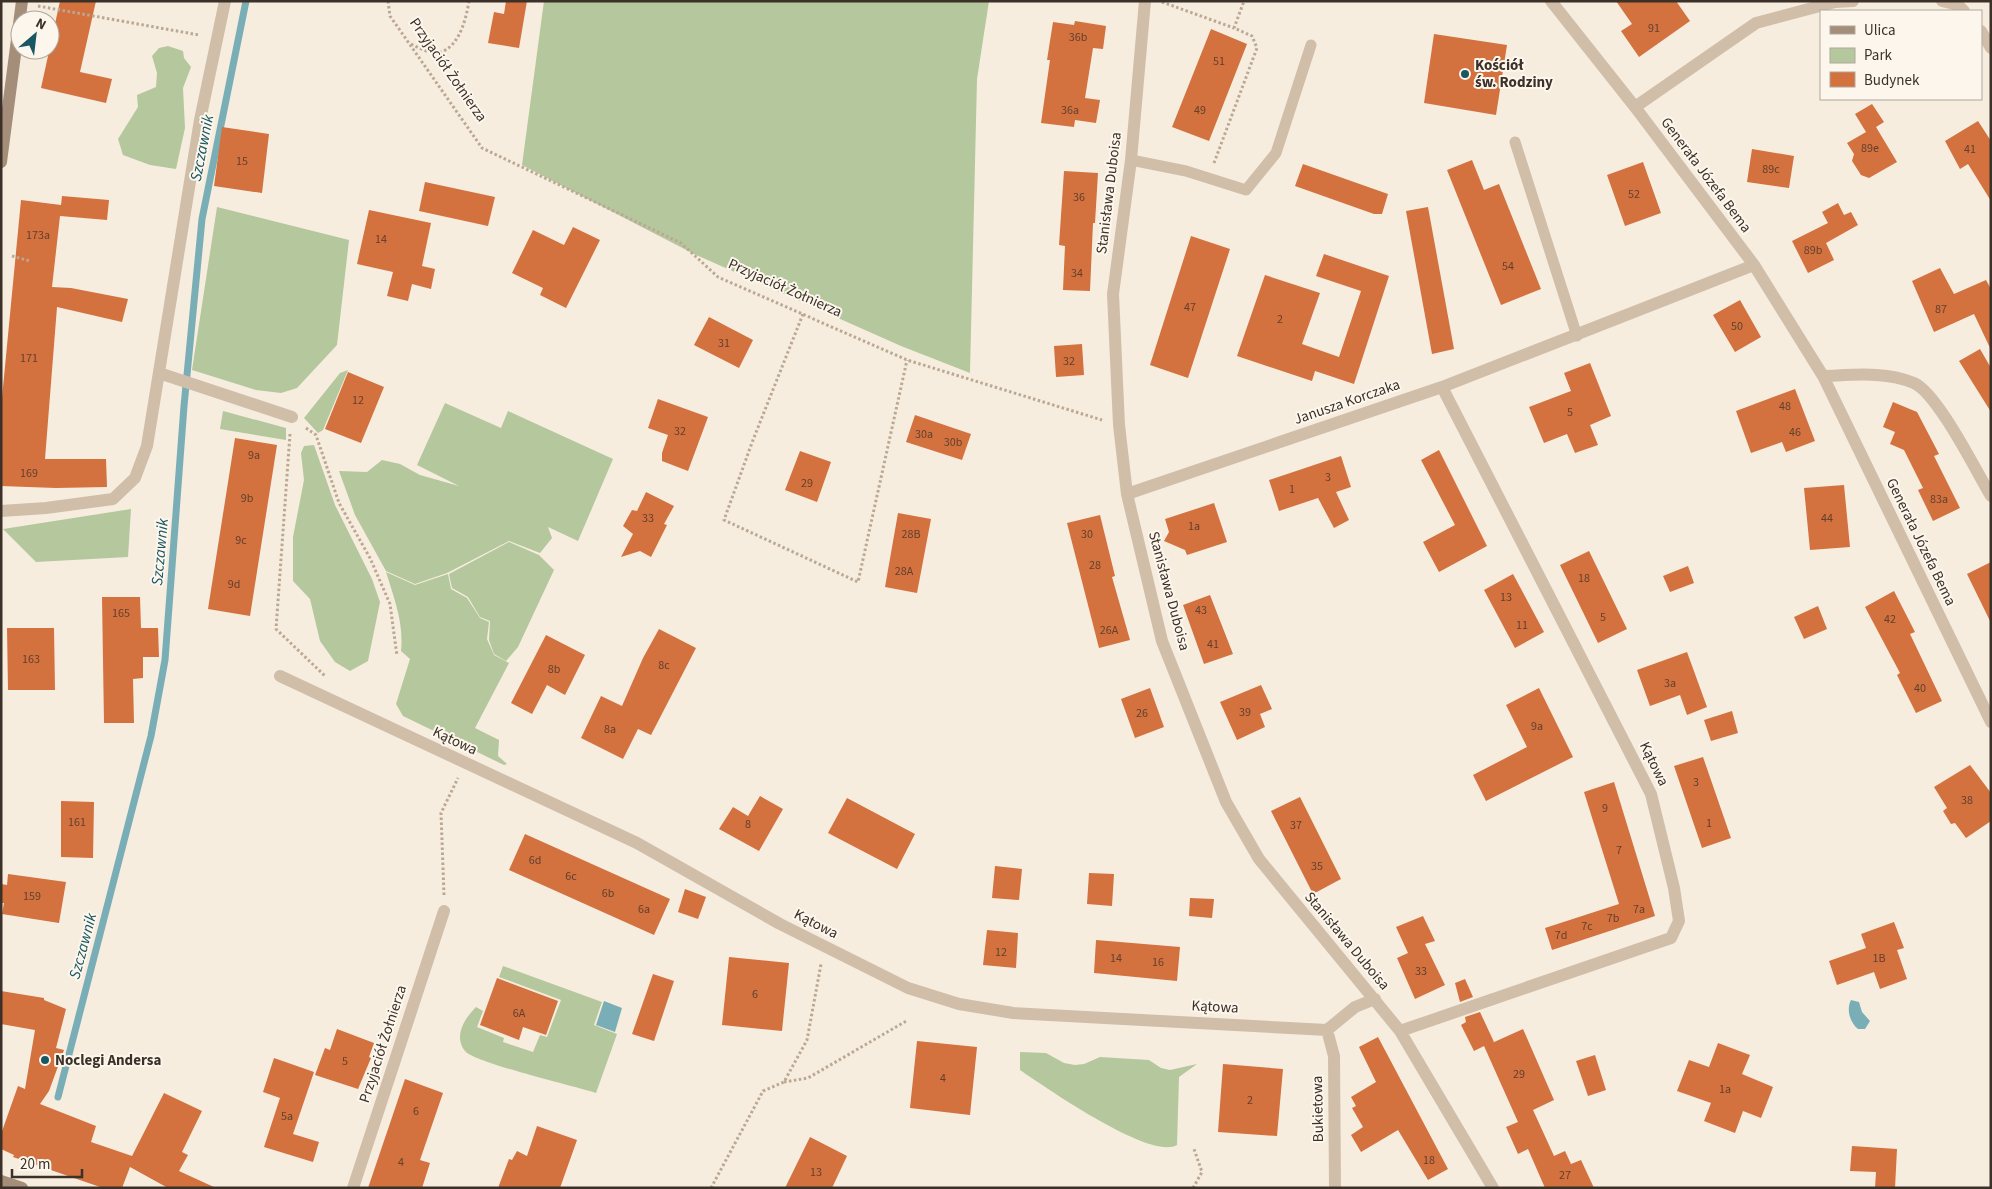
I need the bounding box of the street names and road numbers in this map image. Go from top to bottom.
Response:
street label: Przyjaciół Żołnierza [404,14,492,126]
street label: Generała Józefa Bema [1656,113,1756,237]
street label: Stanisława Duboisa [1091,131,1127,255]
street label: Przyjaciół Żołnierza [725,253,845,323]
street label: Janusza Korczaka [1291,374,1403,430]
street label: Generała Józefa Bema [1881,475,1961,609]
street label: Stanisława Duboisa [1143,529,1195,653]
street label: Kątowa [429,722,481,760]
street label: Kątowa [1634,738,1674,790]
street label: Stanisława Duboisa [1300,887,1394,995]
street label: Kątowa [790,904,842,944]
street label: Przyjaciół Żołnierza [354,982,412,1106]
street label: Kątowa [1191,995,1239,1019]
street label: Bukietowa [1307,1076,1329,1142]

